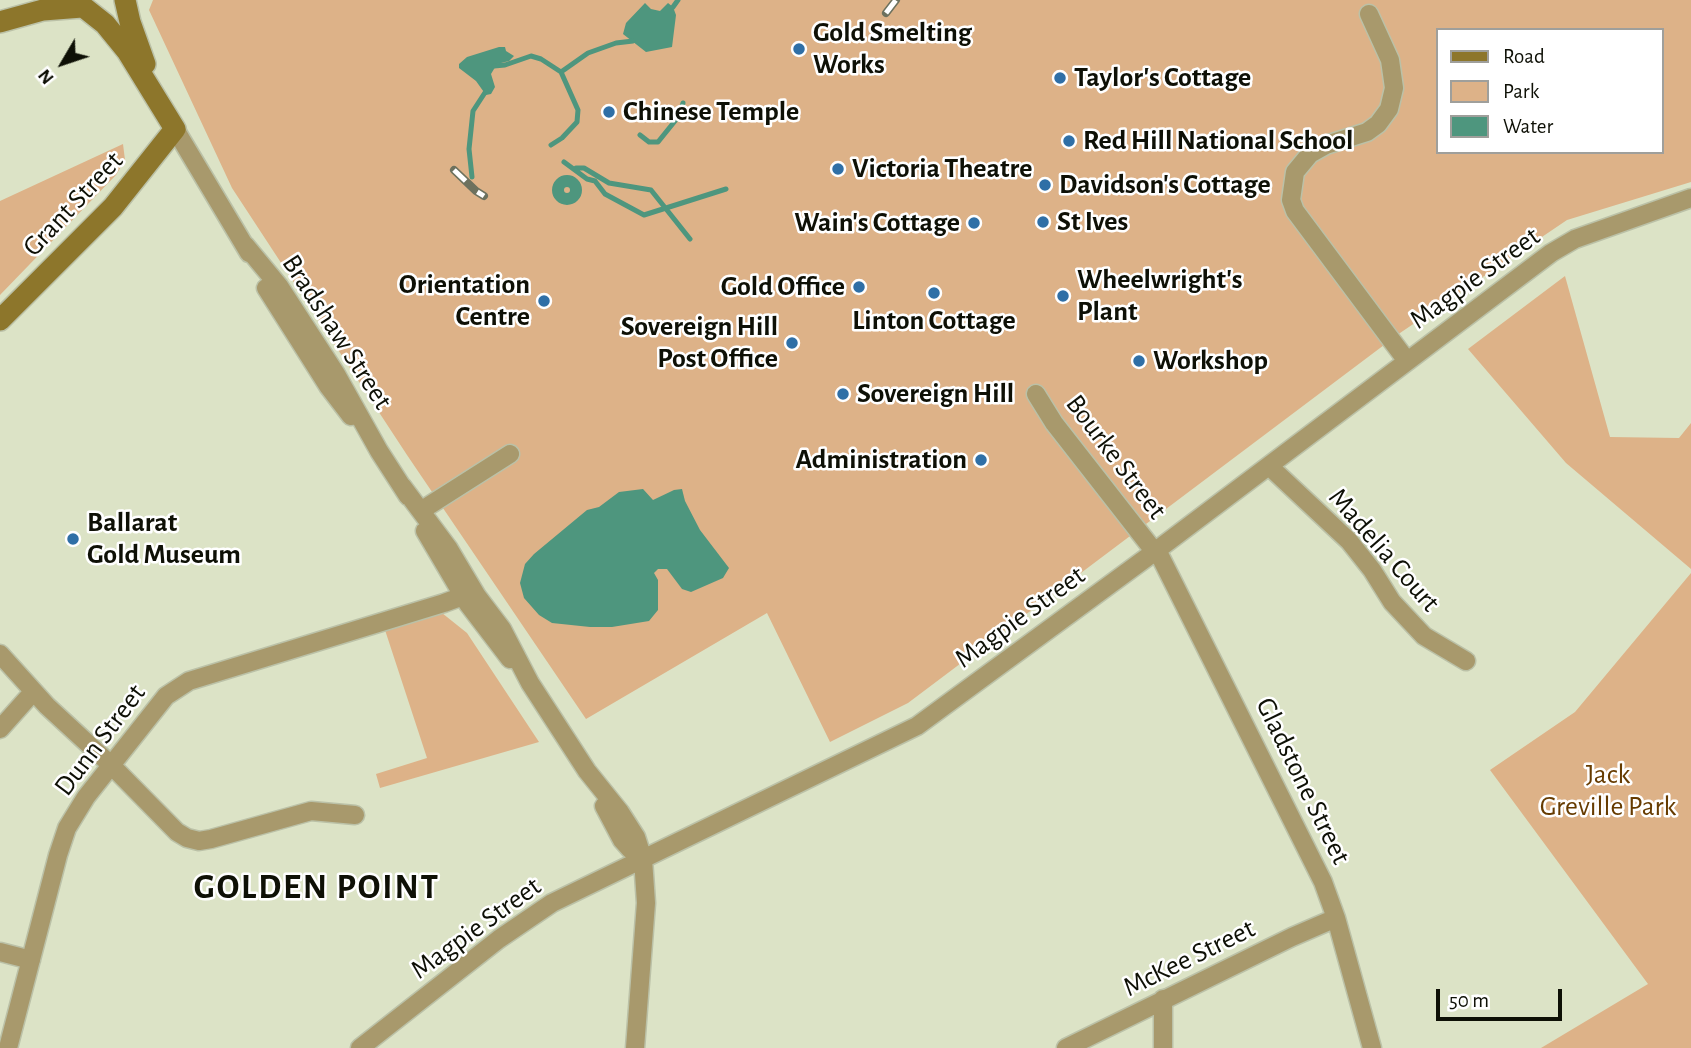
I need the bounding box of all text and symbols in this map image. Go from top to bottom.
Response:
place label: Gold Smelting Works [813,16,972,82]
north arrow [28,28,98,98]
legend [1436,28,1663,154]
marker: Gold Smelting Works [791,41,807,57]
text: Road [1503,46,1545,67]
place label: Taylor's Cottage [1074,61,1251,95]
text: N [35,65,58,88]
marker: Taylor's Cottage [1052,70,1068,86]
text: Park [1503,81,1539,102]
place label: Chinese Temple [623,95,799,129]
marker: Chinese Temple [601,104,617,120]
text: Water [1503,116,1553,137]
place label: Red Hill National School [1083,124,1353,158]
marker: Red Hill National School [1061,133,1077,149]
street label: Grant Street [16,144,130,264]
place label: Victoria Theatre [852,152,1032,186]
marker: Victoria Theatre [830,161,846,177]
place label: Davidson's Cottage [1059,168,1271,202]
marker: Davidson's Cottage [1037,177,1053,193]
place label: St Ives [1057,205,1128,239]
place label: Wain's Cottage [794,206,960,240]
marker: St Ives [1035,214,1051,230]
marker: Wain's Cottage [966,215,982,231]
street label: Magpie Street [1403,219,1547,337]
street label: Bradshaw Street [274,248,400,416]
place label: Wheelwright's Plant [1077,263,1242,329]
place label: Orientation Centre [399,268,530,334]
place label: Gold Office [721,270,845,304]
marker: Gold Office [851,279,867,295]
marker: Linton Cottage [926,285,942,301]
marker: Wheelwright's Plant [1055,288,1071,304]
marker: Orientation Centre [536,293,552,309]
place label: Linton Cottage [852,304,1016,338]
place label: Sovereign Hill Post Office [621,310,778,376]
marker: Sovereign Hill Post Office [784,335,800,351]
place label: Workshop [1153,344,1268,378]
marker: Workshop [1131,353,1147,369]
place label: Sovereign Hill [857,377,1014,411]
marker: Sovereign Hill [835,386,851,402]
street label: Bourke Street [1058,388,1174,526]
place label: Administration [796,443,967,477]
marker: Administration [973,452,989,468]
street label: Madelia Court [1321,481,1447,619]
place label: Ballarat Gold Museum [87,506,241,572]
marker: Ballarat Gold Museum [65,531,81,547]
street label: Magpie Street [948,558,1092,676]
street label: Dunn Street [47,677,153,803]
street label: Gladstone Street [1248,692,1358,870]
park label: Jack Greville Park [1540,758,1676,824]
district label: GOLDEN POINT [195,866,439,908]
street label: Magpie Street [404,869,548,987]
street label: McKee Street [1118,912,1260,1004]
scale bar [1439,974,1565,1018]
text: 50 m [1449,990,1489,1011]

